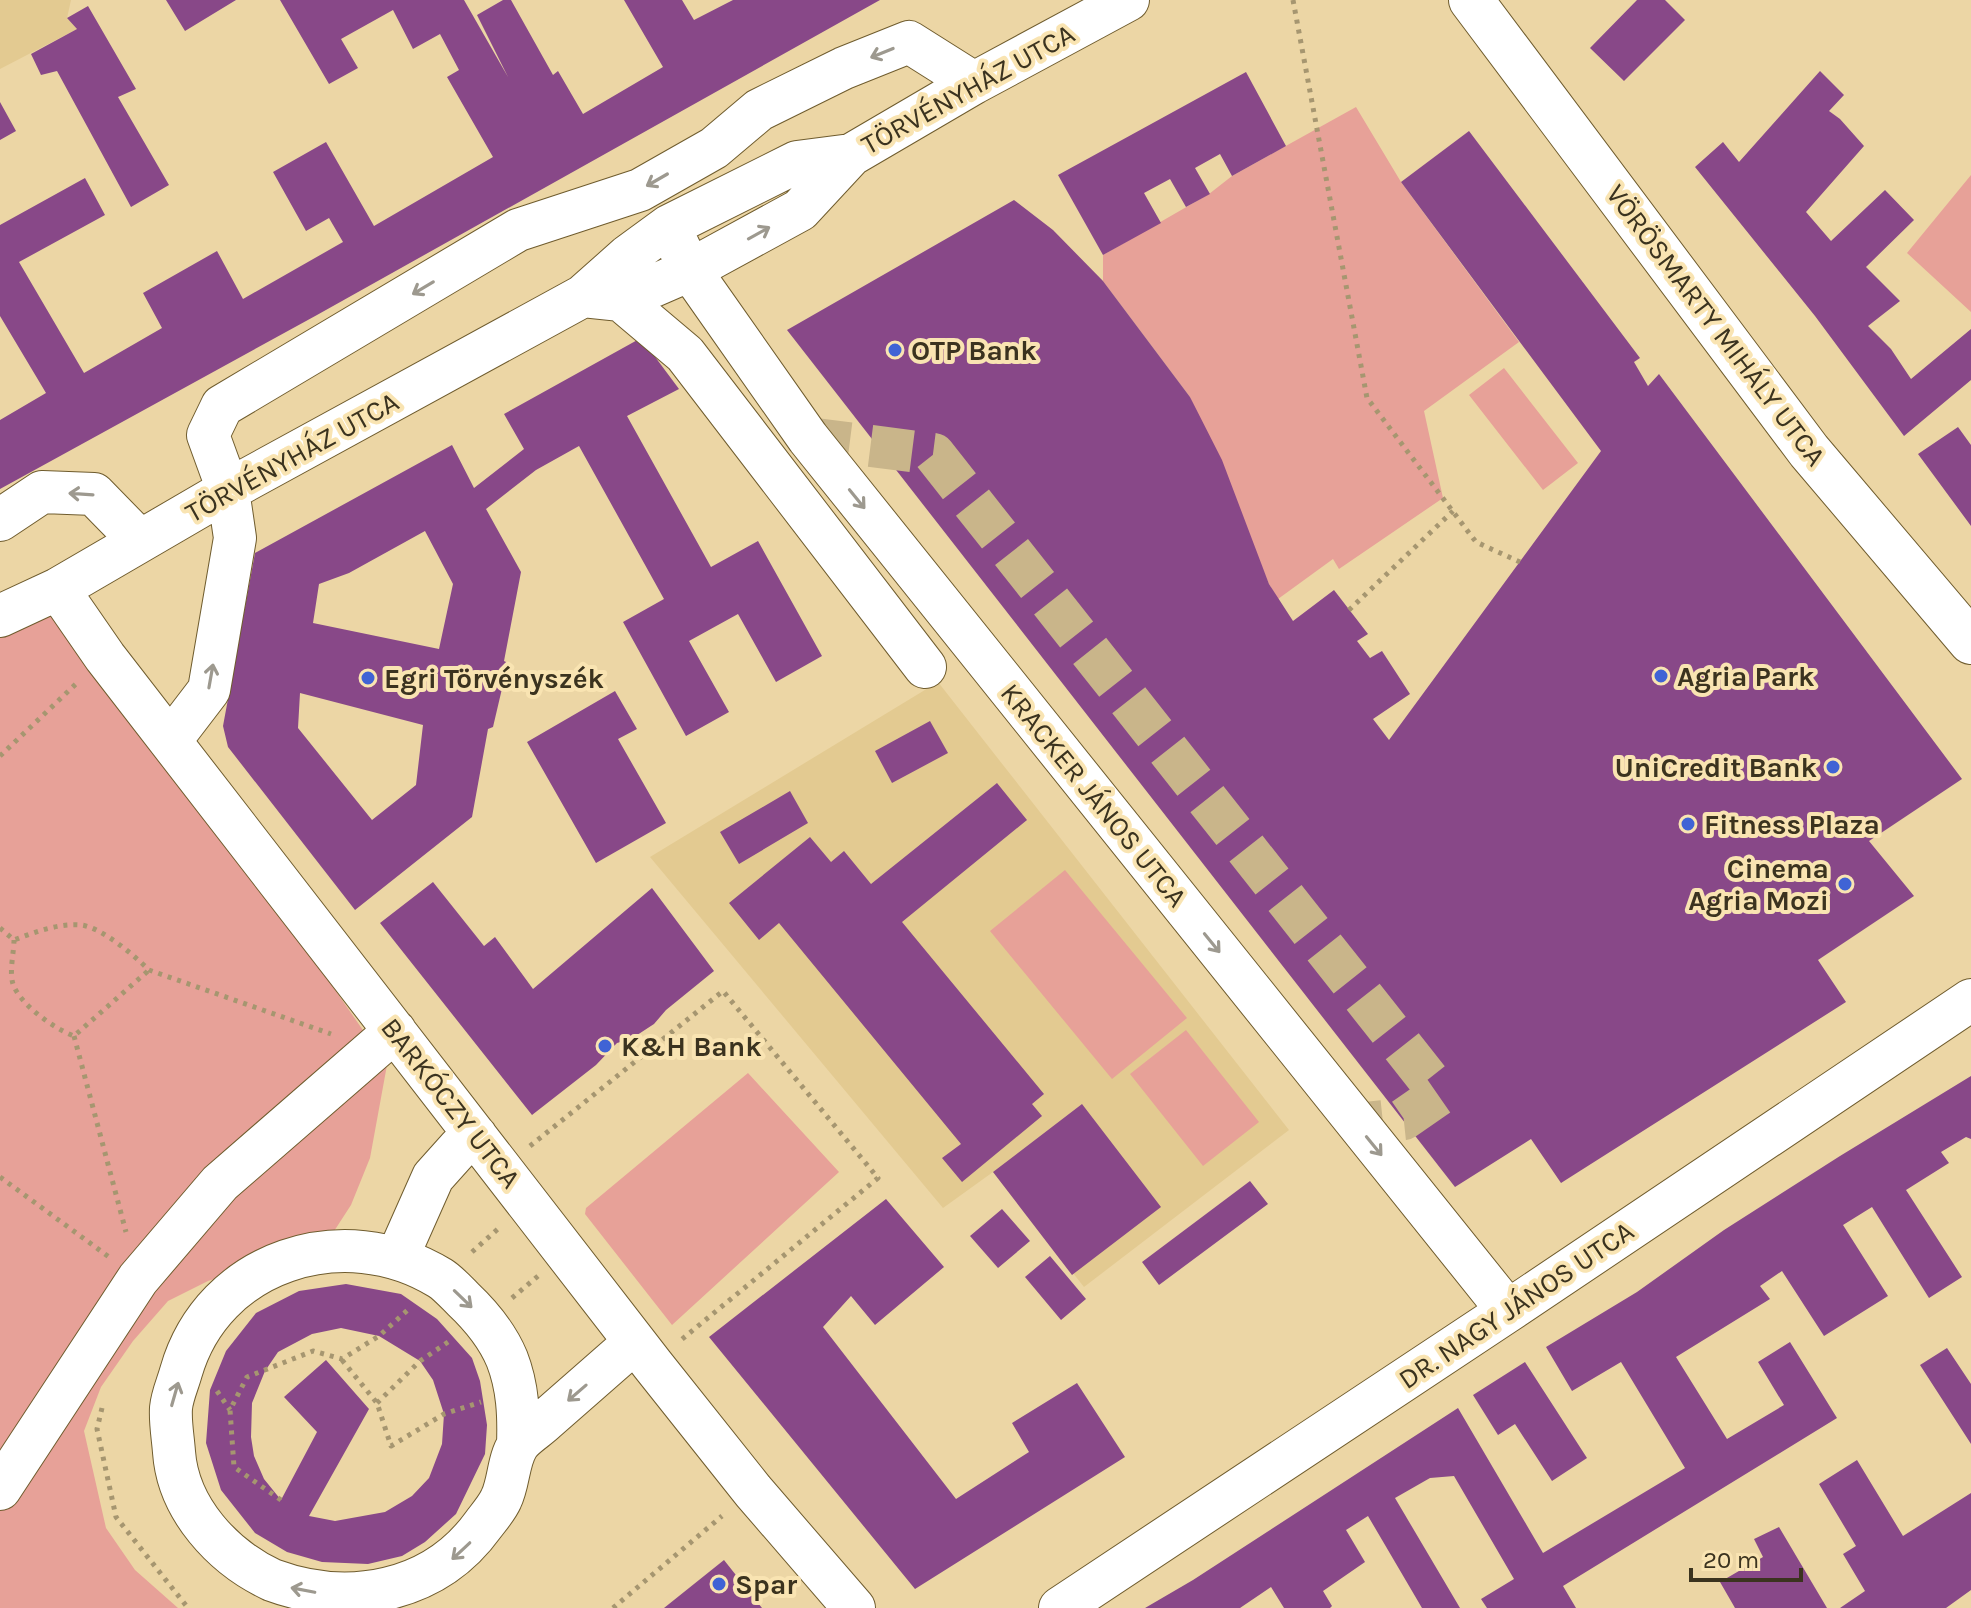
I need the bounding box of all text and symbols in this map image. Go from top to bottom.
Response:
street label: TÖRVÉNYHÁZ UTCA [855,16,1080,161]
one-way arrow [870,47,895,61]
one-way arrow [646,172,669,188]
street label: VÖRÖSMARTY MIHÁLY UTCA [1599,177,1833,472]
one-way arrow [747,224,770,240]
one-way arrow [412,280,435,296]
place label: OTP Bank [911,334,1037,367]
marker: OTP Bank [886,341,904,359]
street label: TÖRVÉNYHÁZ UTCA [179,384,404,529]
one-way arrow [68,486,95,501]
one-way arrow [848,488,866,509]
place label: Agria Park [1677,660,1815,693]
place label: Egri Törvényszék [384,662,605,695]
one-way arrow [205,664,220,689]
marker: Agria Park [1652,667,1670,685]
marker: Egri Törvényszék [359,669,377,687]
street label: KRACKER JÁNOS UTCA [994,676,1195,913]
place label: UniCredit Bank [1614,751,1817,784]
marker: UniCredit Bank [1824,758,1842,776]
place label: Fitness Plaza [1704,808,1880,841]
marker: Fitness Plaza [1679,815,1697,833]
place label: Cinema Agria Mozi [1688,852,1829,917]
marker: Cinema Agria Mozi [1836,875,1854,893]
one-way arrow [1203,932,1221,953]
street label: BARKÓCZY UTCA [374,1011,528,1195]
place label: K&H Bank [621,1030,762,1063]
marker: K&H Bank [596,1037,614,1055]
one-way arrow [1366,1135,1383,1156]
street label: DR. NAGY JÁNOS UTCA [1392,1213,1640,1396]
one-way arrow [453,1289,473,1308]
one-way arrow [168,1382,183,1408]
one-way arrow [567,1384,587,1402]
scale bar [1691,1532,1801,1582]
one-way arrow [451,1541,472,1560]
text: 20 m [1703,1546,1759,1574]
place label: Spar [735,1568,797,1601]
marker: Spar [710,1575,728,1593]
one-way arrow [290,1582,316,1597]

